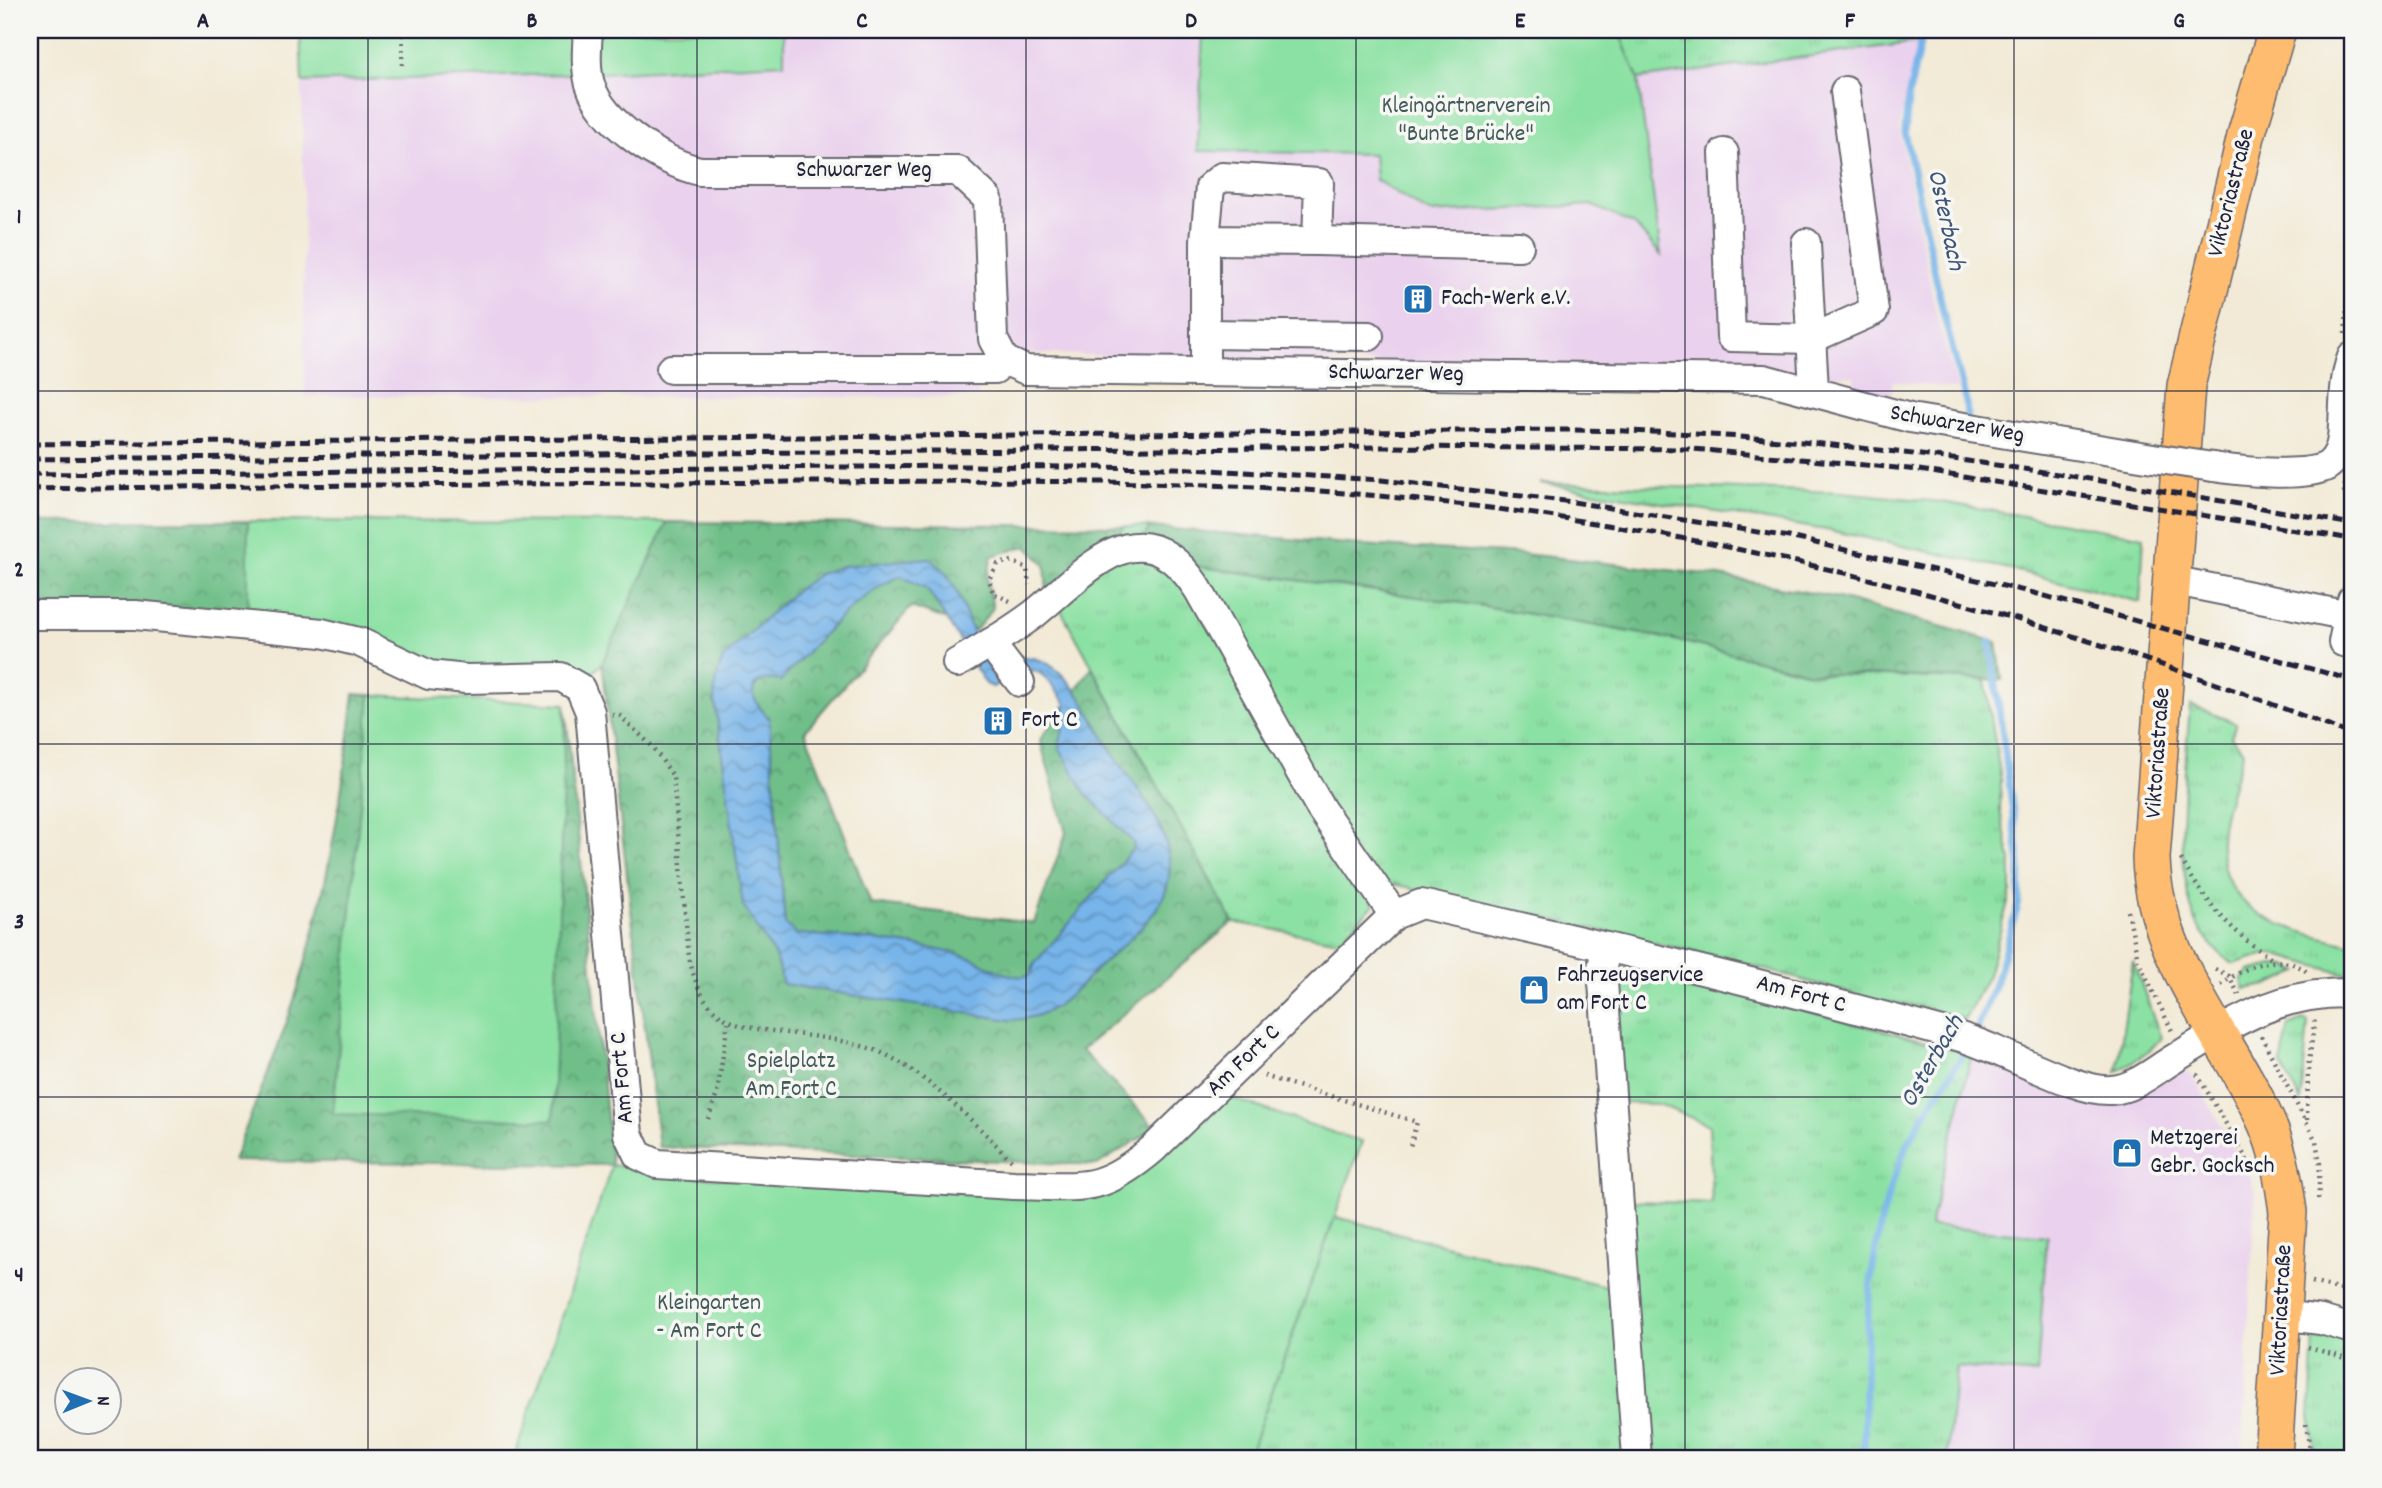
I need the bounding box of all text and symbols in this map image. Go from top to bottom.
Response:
text: A [197,6,209,39]
text: B [527,6,538,39]
text: C [856,6,868,39]
text: D [1185,6,1197,39]
text: E [1515,6,1526,39]
text: F [1845,6,1856,39]
text: G [2173,6,2185,39]
park label: Kleingärtnerverein "Bunte Brücke" [1381,90,1551,152]
street label: Viktoriastraße [2200,125,2264,261]
street label: Schwarzer Weg [796,154,932,188]
water label: Osterbach [1916,166,1974,275]
text: 1 [16,202,22,235]
building icon: Fach-Werk e.V. [1401,282,1435,316]
place label: Fach-Werk e.V. [1441,282,1570,316]
street label: Schwarzer Weg [1328,356,1464,392]
street label: Schwarzer Weg [1887,396,2027,454]
text: 2 [14,555,24,588]
street label: Viktoriastraße [2137,686,2181,820]
building icon: Fort C [981,704,1015,738]
place label: Fort C [1021,704,1078,738]
text: 3 [14,907,24,940]
place label: Fahrzeugservice am Fort C [1557,959,1704,1021]
street label: Am Fort C [1752,967,1850,1023]
shop icon: Fahrzeugservice am Fort C [1517,973,1551,1007]
water label: Osterbach [1891,1007,1975,1116]
street label: Am Fort C [1199,1017,1289,1105]
street label: Am Fort C [602,1031,644,1125]
park label: Spielplatz Am Fort C [745,1045,837,1107]
place label: Metzgerei Gebr. Gocksch [2150,1122,2275,1184]
shop icon: Metzgerei Gebr. Gocksch [2110,1136,2144,1170]
street label: Viktoriastraße [2262,1244,2302,1376]
text: 4 [14,1260,24,1293]
park label: Kleingarten - Am Fort C [656,1287,762,1349]
north arrow [52,1366,122,1436]
text: N [88,1396,115,1406]

